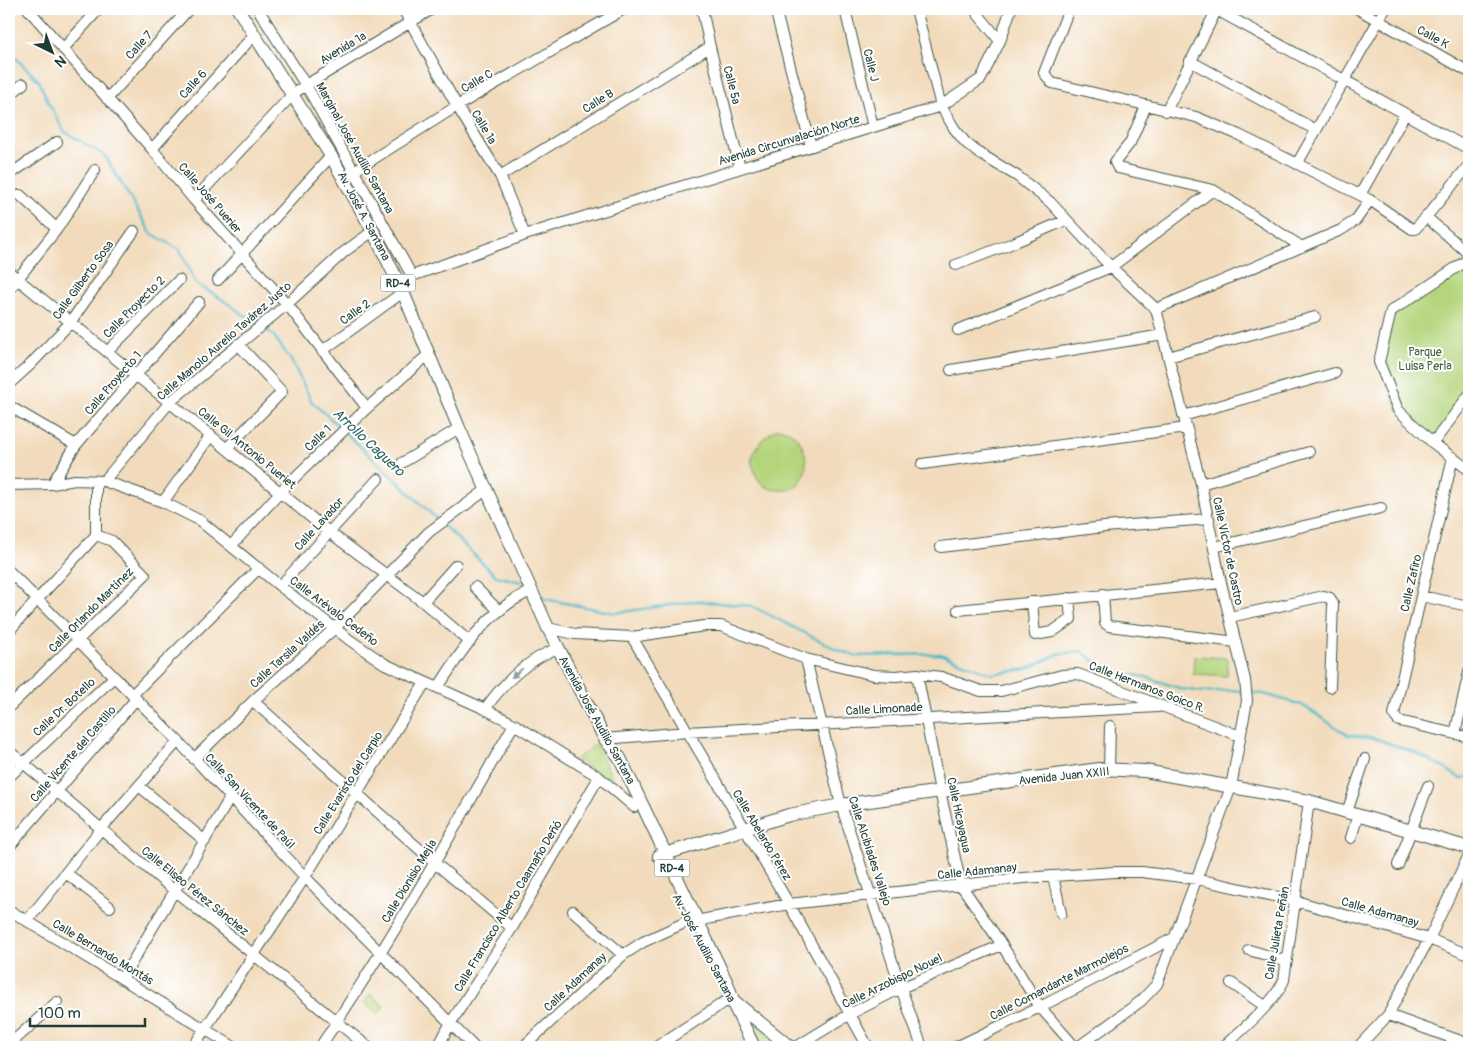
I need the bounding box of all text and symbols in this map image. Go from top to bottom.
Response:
street label: Calle K [1414,23,1451,52]
street label: Calle 7 [123,27,157,63]
north arrow [28,28,78,78]
street label: Avenida 1ª [317,29,370,68]
street label: Calle J [859,47,882,83]
text: N [51,52,70,71]
street label: Calle 5ª [719,64,744,106]
street label: Calle C [459,66,496,97]
street label: Calle 6 [176,67,210,102]
street label: Marginal José Audilio Santana [312,80,397,217]
street label: Calle B [580,86,617,117]
street label: Calle 1ª [467,107,500,148]
street label: Avenida Circunvalación Norte [717,112,862,169]
street label: Calle José Puerier [175,160,245,237]
street label: Av. José A. Santana [334,169,394,264]
street label: Calle Gilberto Sosa [50,237,117,323]
street label: Calle Proyecto 2 [100,273,169,342]
road number: RD-4 [380,274,416,292]
street label: Calle Manolo Aurelio Tavárez Justo [154,278,295,404]
street label: Calle 2 [337,296,374,328]
park label: Parque Luisa Perla [1398,345,1452,374]
street label: Calle Proyecto 1 [82,348,145,418]
street label: Calle Gil Antonio Pueriet [195,404,299,493]
water label: Arrollo Caguero [329,405,409,481]
street label: Calle 1 [302,422,335,455]
street label: Calle Lavador [291,494,348,554]
street label: Calle Víctor de Castro [1209,496,1246,607]
street label: Calle Zafiro [1398,552,1425,613]
street label: Calle Orlando Martínez [46,565,137,656]
street label: Calle Arévalo Cedeño [286,573,381,650]
street label: Calle Tarsila Valdés [247,617,328,692]
street label: Avenida José Audilio Santana [555,653,638,787]
street label: Calle Hermanos Goico R. [1087,658,1207,717]
one-way arrow [511,667,523,678]
street label: Calle Dr. Botello [30,674,99,740]
street label: Calle Limonade [845,700,923,719]
street label: Calle Vicente del Castillo [27,703,120,806]
street label: Calle Evaristo del Carpio [311,728,387,838]
street label: Calle San Vicente de Paúl [201,750,298,852]
street label: Avenida Juan XXIII [1018,764,1110,789]
street label: Calle Hicayagua [943,776,974,855]
street label: Calle Abelardo Pérez [729,787,795,883]
street label: Calle Alcibíades Vallejo [845,794,895,908]
street label: Calle Francisco Alberto Caamaño Deñó [451,817,566,995]
street label: Calle Dionisio Mejía [379,836,441,926]
street label: Calle Eliseo Pérez Sánchez [138,843,251,939]
road number: RD-4 [654,860,690,876]
street label: Calle Adamanay [937,860,1018,883]
street label: Calle Julieta Peñán [1262,885,1293,981]
street label: Av. José Audilio Santana [669,891,739,1006]
street label: Calle Adamanay [1339,894,1420,931]
street label: Calle Bernando Montás [50,916,156,989]
street label: Calle Comandante Marmolejos [987,941,1132,1024]
street label: Calle Adamanay [541,950,610,1015]
street label: Calle Arzobispo Nouel [840,951,945,1012]
scale bar [30,996,145,1028]
text: 100 m [38,1004,81,1023]

